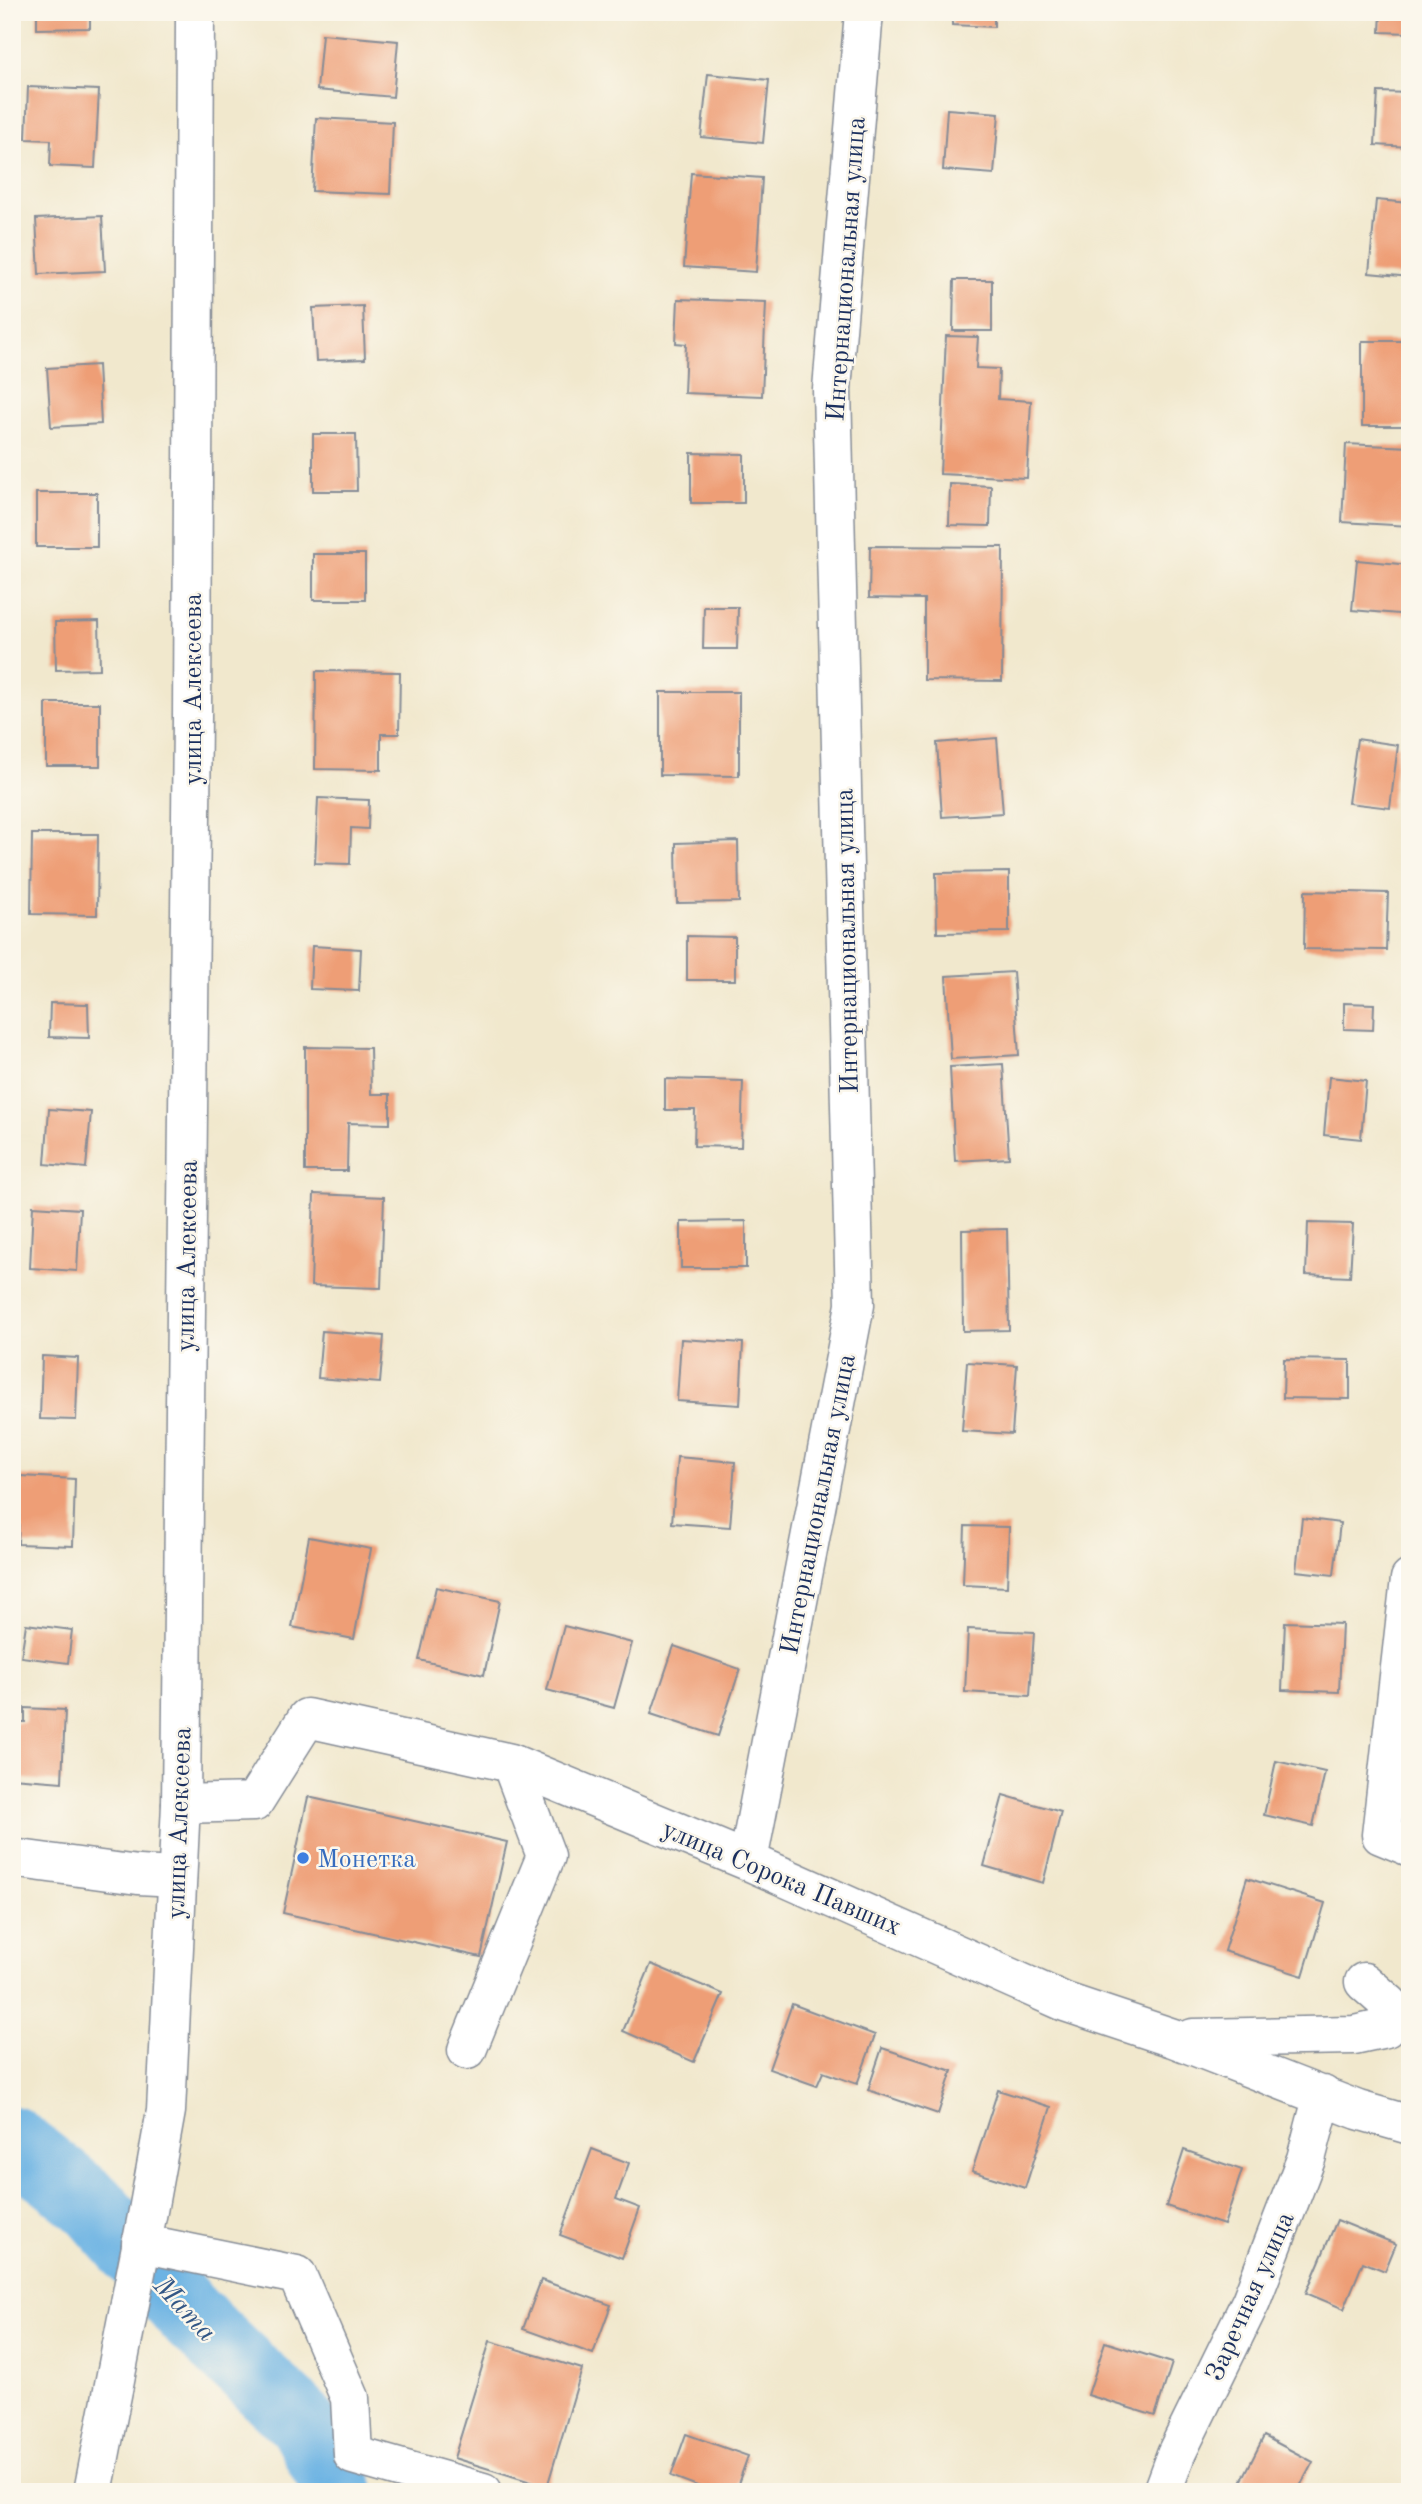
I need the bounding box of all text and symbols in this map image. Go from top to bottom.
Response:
street label: Интернациональная улица [823,116,871,422]
street label: улица Алексеева [181,593,207,785]
street label: Интернациональная улица [832,788,864,1094]
street label: улица Алексеева [173,1159,203,1352]
street label: Интернациональная улица [777,1352,861,1657]
street label: улица Алексеева [164,1726,196,1920]
street label: улица Сорока Павших [658,1817,904,1941]
place label: Монетка [317,1847,416,1873]
marker: Монетка [295,1850,311,1866]
street label: Заречная улица [1202,2208,1300,2385]
water label: Мата [146,2271,221,2348]

